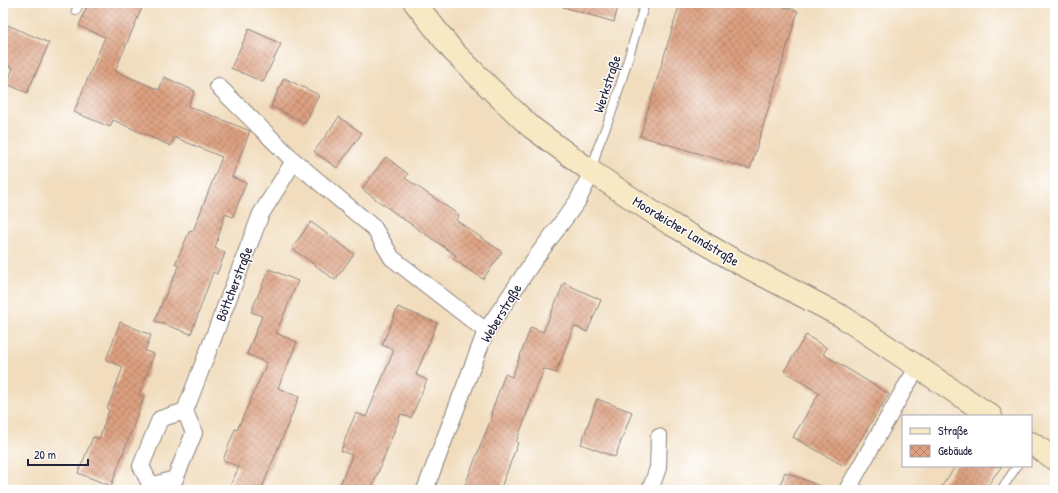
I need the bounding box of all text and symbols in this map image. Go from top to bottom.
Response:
street label: Werkstraße [588,52,626,115]
street label: Moordeicher Landstraße [629,191,743,271]
street label: Böttcherstraße [211,243,258,324]
street label: Weberstraße [476,280,527,346]
legend [902,415,1032,467]
text: Straße [938,422,968,439]
scale bar [28,441,88,467]
text: Gebäude [938,442,973,459]
text: 20 m [34,446,56,463]

